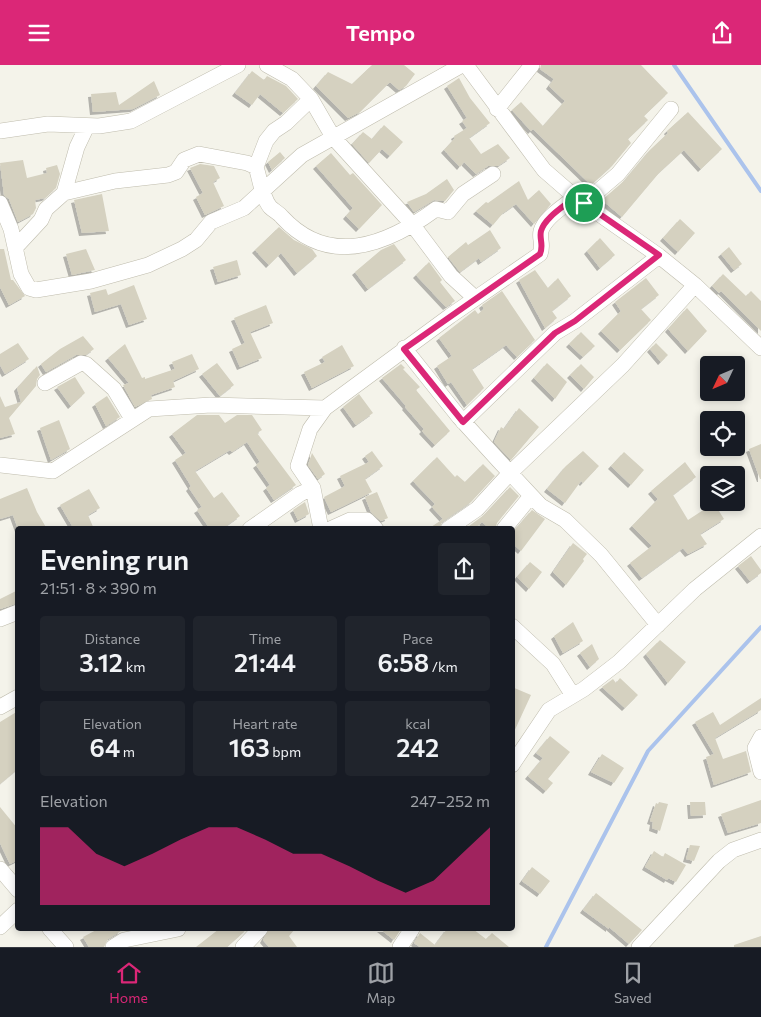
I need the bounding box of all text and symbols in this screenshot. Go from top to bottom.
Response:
icon: menu [25,19,53,47]
text: Tempo [346,19,415,46]
icon: share [708,19,736,47]
pin [563,182,605,224]
icon: arrive [570,189,598,217]
north arrow [700,356,745,401]
map controls [700,356,745,511]
button: locate [700,411,745,456]
button: layers [700,466,745,511]
text: Evening run [40,542,189,576]
button: share [438,543,490,595]
text: 21:51 · 8 × 390 m [40,578,157,597]
text: Distance [85,630,140,647]
text: Time [249,630,281,647]
text: Pace [402,630,433,647]
text: 3.12 [79,647,123,677]
text: 21:44 [234,647,296,677]
text: 6:58 [378,647,429,677]
text: km [123,658,145,675]
text: /km [429,658,458,675]
text: Elevation [83,715,142,732]
text: Heart rate [232,715,298,732]
text: kcal [405,715,430,732]
text: 64 [90,732,120,762]
text: 163 [229,732,270,762]
text: 242 [396,732,439,762]
text: m [120,743,135,760]
text: bpm [270,743,301,760]
text: Elevation [40,791,108,810]
text: 247–252 m [410,791,490,810]
tab: Home [109,959,148,1006]
tab: Map [366,959,395,1006]
tab: Saved [614,959,652,1006]

